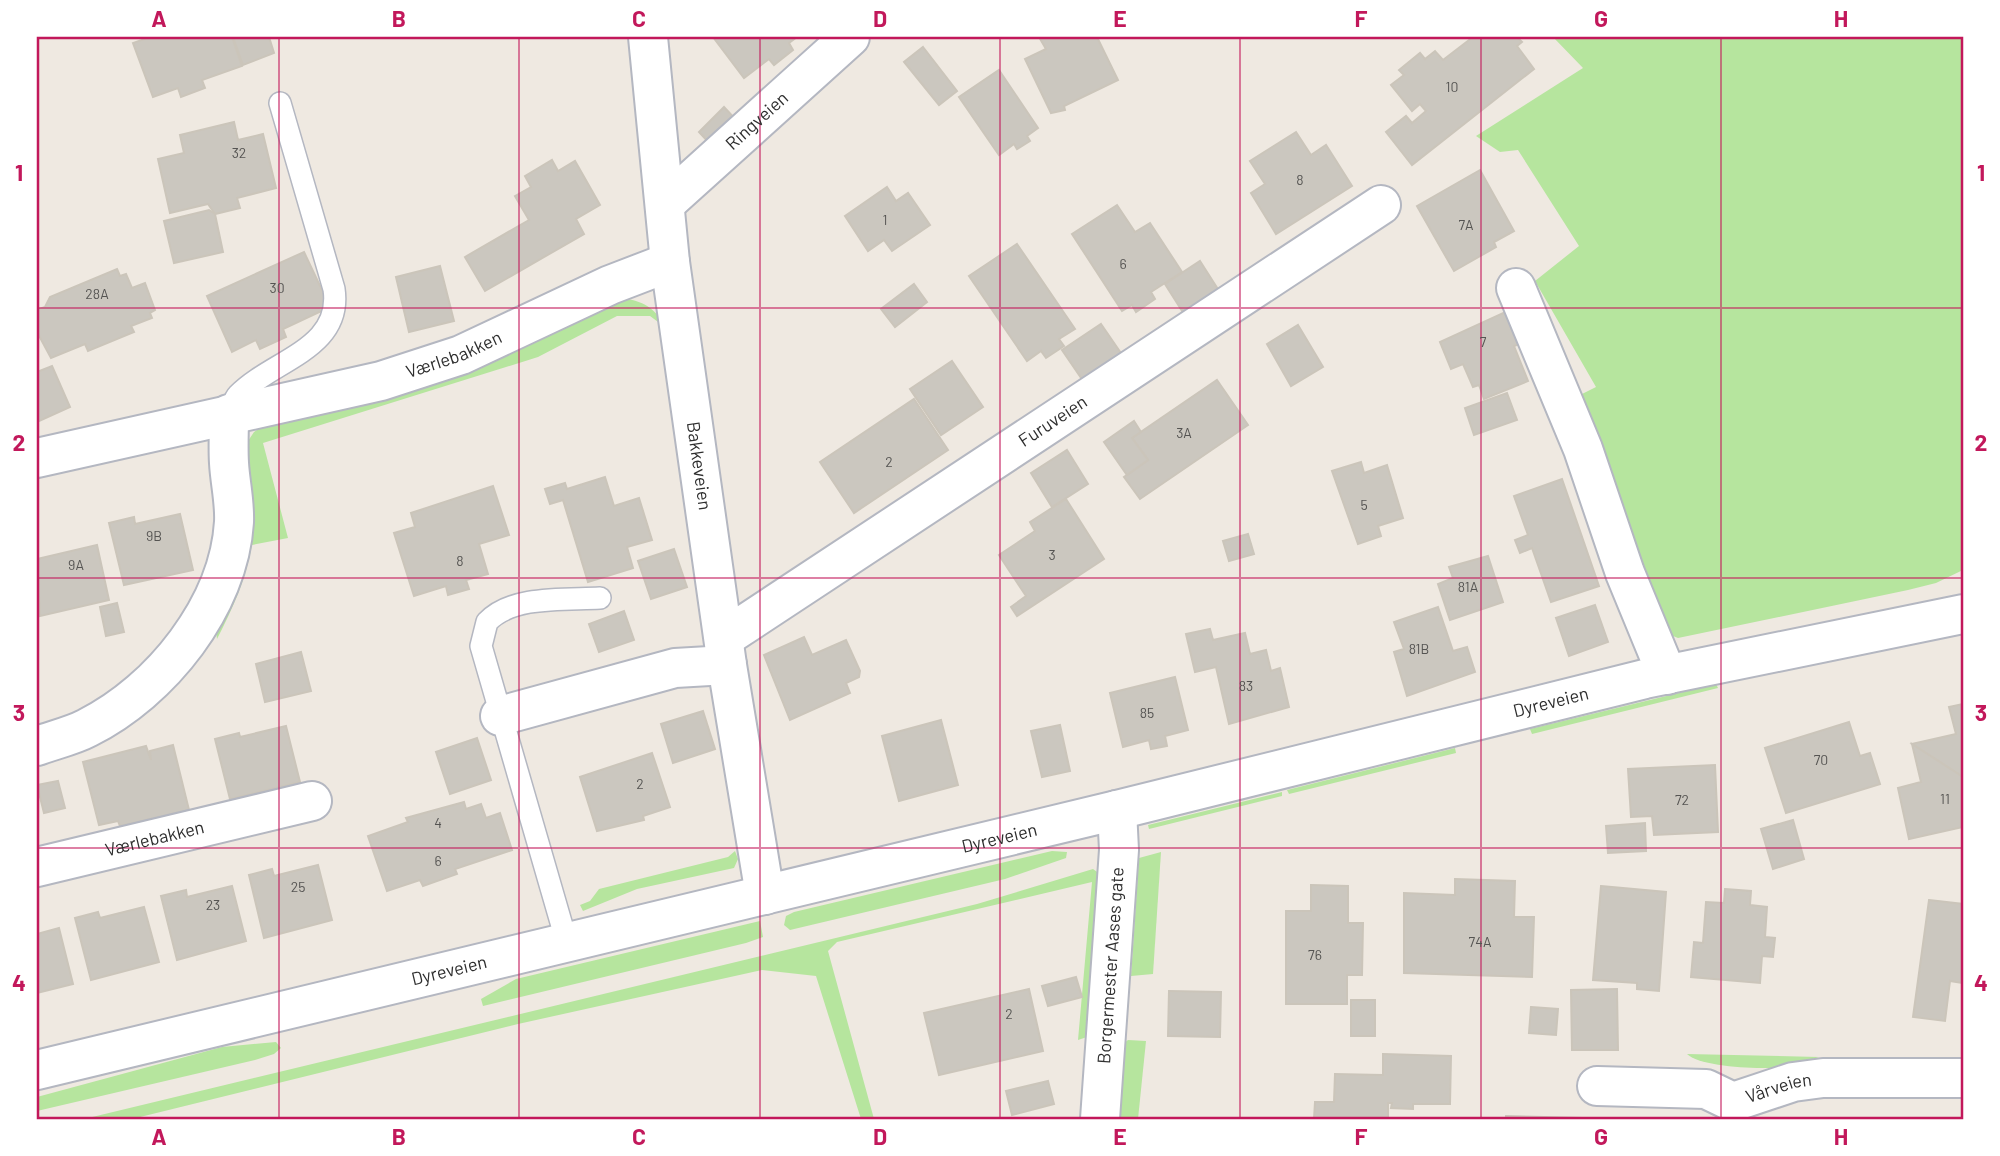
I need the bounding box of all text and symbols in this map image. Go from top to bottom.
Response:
text: A [151,4,167,32]
text: B [392,4,406,32]
text: C [632,4,646,32]
text: D [873,4,887,32]
text: E [1113,4,1127,32]
text: F [1355,4,1368,32]
text: G [1594,4,1608,32]
text: H [1834,4,1848,32]
house number: 10 [1446,78,1458,95]
street label: Ringveien [721,86,792,154]
house number: 32 [232,144,246,161]
text: 1 [15,158,23,186]
text: 1 [1977,158,1985,186]
house number: 8 [1296,171,1304,188]
house number: 1 [883,211,887,228]
house number: 7A [1458,216,1474,233]
house number: 6 [1119,255,1127,272]
house number: 30 [269,279,285,296]
house number: 28A [85,285,109,302]
street label: Værlebakken [403,325,505,382]
house number: 7 [1480,333,1487,350]
street label: Furuveien [1014,390,1091,451]
street label: Bakkeveien [683,420,717,511]
house number: 3A [1176,424,1192,441]
text: 2 [13,428,25,456]
text: 2 [1975,428,1987,456]
house number: 2 [885,453,893,470]
house number: 5 [1360,496,1368,513]
house number: 9B [146,527,162,544]
house number: 3 [1048,546,1056,563]
house number: 8 [456,552,464,569]
house number: 9A [68,556,84,573]
house number: 81A [1458,578,1479,595]
house number: 81B [1409,640,1429,657]
house number: 83 [1239,677,1253,694]
street label: Dyreveien [1511,681,1591,721]
text: 3 [13,698,25,726]
text: 3 [1975,698,1987,726]
house number: 85 [1140,704,1154,721]
house number: 70 [1814,751,1828,768]
house number: 2 [636,775,644,792]
house number: 11 [1940,790,1950,807]
house number: 72 [1675,791,1689,808]
house number: 4 [434,814,442,831]
street label: Værlebakken [103,815,206,860]
street label: Dyreveien [959,818,1039,857]
house number: 6 [434,852,442,869]
street label: Borgermester Aases gate [1092,866,1128,1065]
house number: 25 [291,878,305,895]
house number: 23 [206,896,220,913]
house number: 74A [1469,933,1492,950]
house number: 76 [1308,946,1322,963]
street label: Dyreveien [409,950,489,989]
text: 4 [12,968,26,996]
text: 4 [1974,968,1988,996]
house number: 2 [1005,1005,1013,1022]
street label: Vårveien [1743,1068,1813,1107]
text: A [151,1122,167,1150]
text: B [392,1122,406,1150]
text: C [632,1122,646,1150]
text: D [873,1122,887,1150]
text: E [1113,1122,1127,1150]
text: F [1355,1122,1368,1150]
text: G [1594,1122,1608,1150]
text: H [1834,1122,1848,1150]

